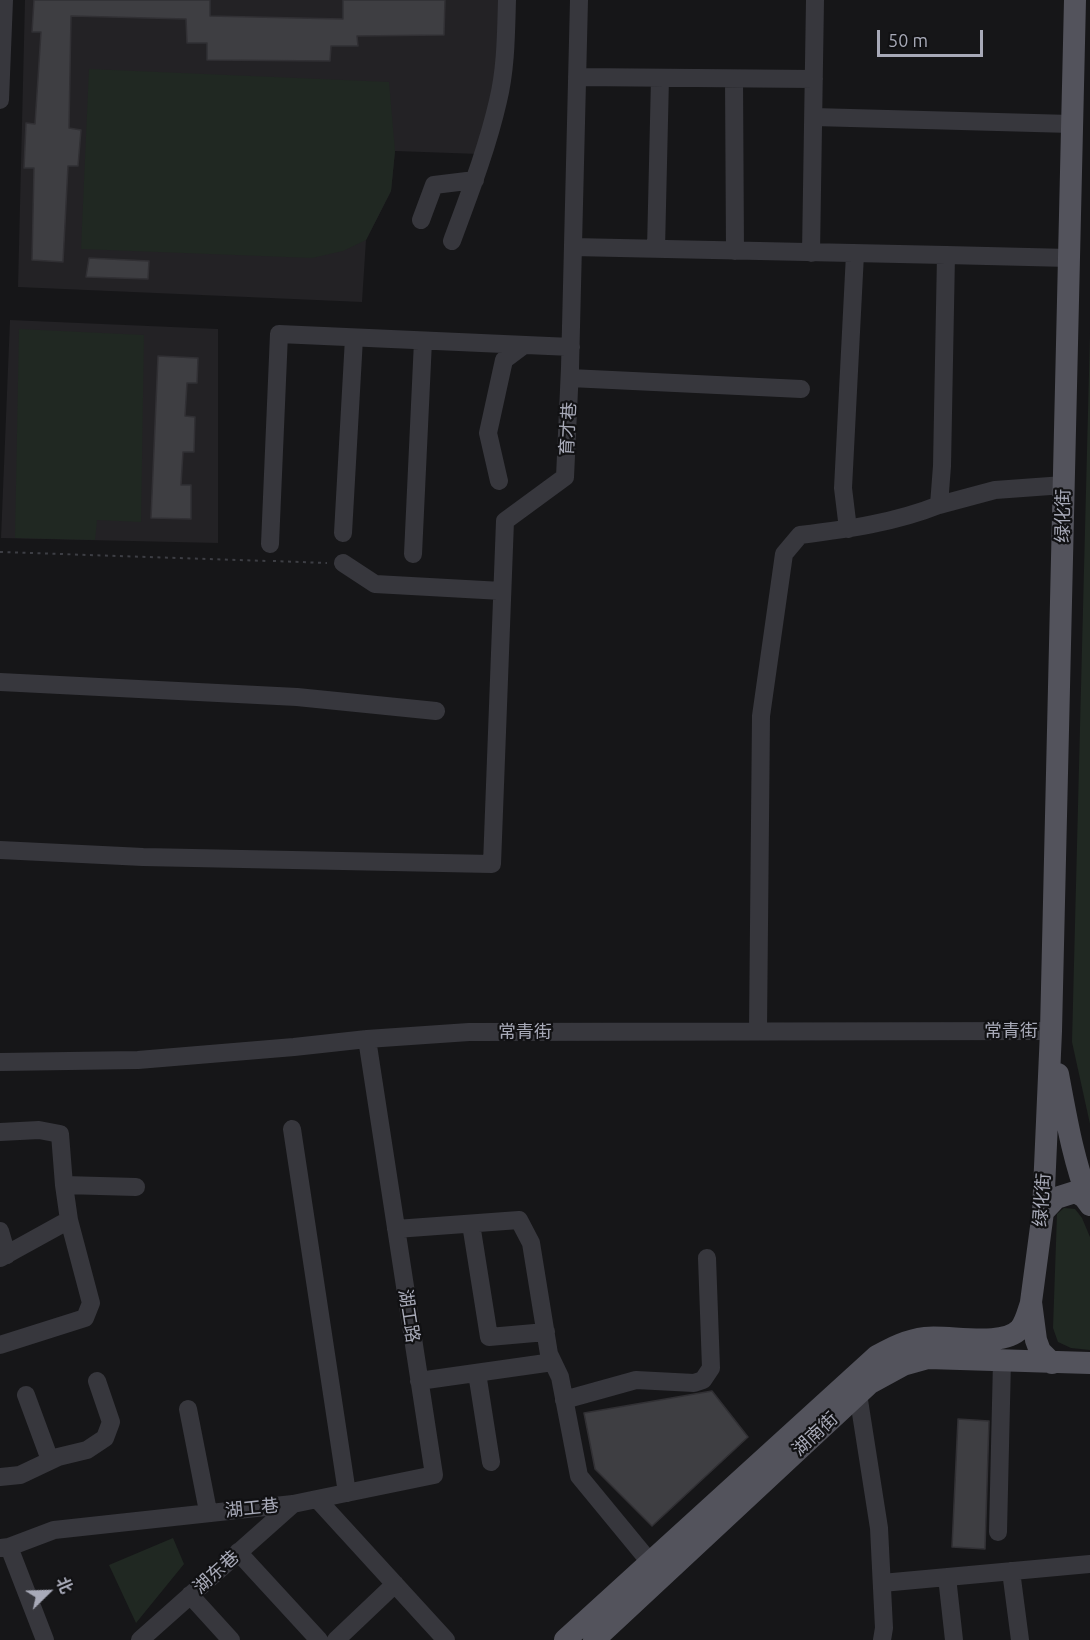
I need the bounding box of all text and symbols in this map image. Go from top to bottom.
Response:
scale bar [880,18,986,56]
text: 50 m [888,30,928,50]
street label: 育才巷 [556,401,580,457]
street label: 绿化街 [1052,489,1074,543]
street label: 常青街 [984,1020,1038,1042]
street label: 常青街 [498,1021,552,1043]
street label: 绿化街 [1029,1172,1055,1228]
street label: 湖工路 [394,1288,424,1344]
street label: 湖南街 [788,1408,842,1460]
street label: 湖工巷 [224,1494,280,1522]
street label: 湖东巷 [189,1546,243,1598]
north arrow [18,1562,78,1622]
text: 北 [53,1574,76,1596]

